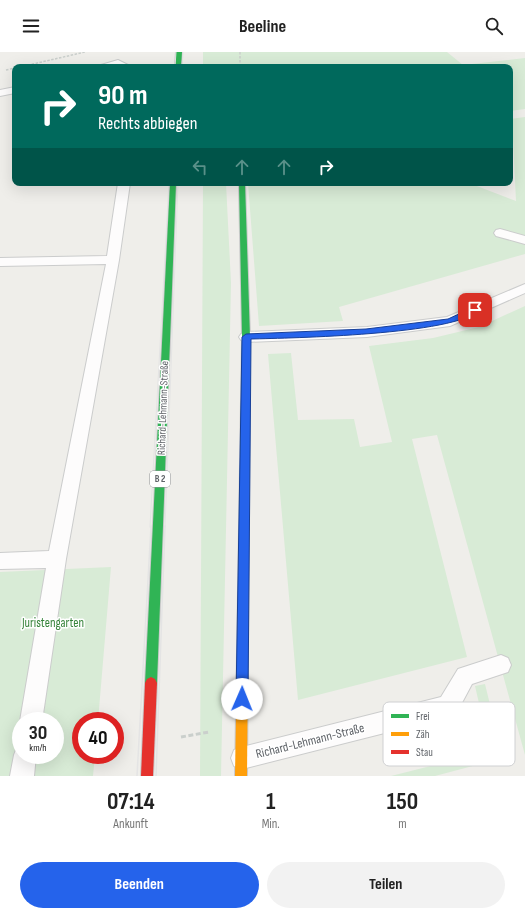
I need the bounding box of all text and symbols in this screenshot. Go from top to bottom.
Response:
icon: menu [20,15,42,37]
icon: search [483,15,505,37]
text: Beeline [239,16,286,37]
text: 90 m [98,79,148,112]
icon: right [32,80,84,132]
text: Rechts abbiegen [98,113,198,134]
icon: left [189,156,211,178]
icon: ahead [231,156,253,178]
icon: ahead [273,156,295,178]
icon: right [315,156,337,178]
pin [458,293,492,327]
icon: arrive [464,299,486,321]
street label: Richard-Lehmann-Straße [155,361,171,455]
road number: B 2 [150,471,170,487]
park label: Juristengarten [21,615,84,631]
position arrow [221,678,263,720]
legend [383,702,515,766]
text: Frei [416,710,430,723]
speed limit sign: 40 [72,712,124,764]
street label: Richard-Lehmann-Straße [254,720,366,762]
text: 30 [29,721,47,745]
text: Zäh [416,728,430,741]
text: km/h [29,742,47,754]
text: Stau [416,746,433,759]
text: 07:14 [107,787,155,816]
text: 1 [266,787,275,816]
text: 150 [387,787,418,816]
text: Ankunft [113,816,148,832]
text: Min. [262,816,280,832]
text: m [398,816,407,832]
button: Beenden [20,862,259,908]
button: Teilen [267,862,505,908]

